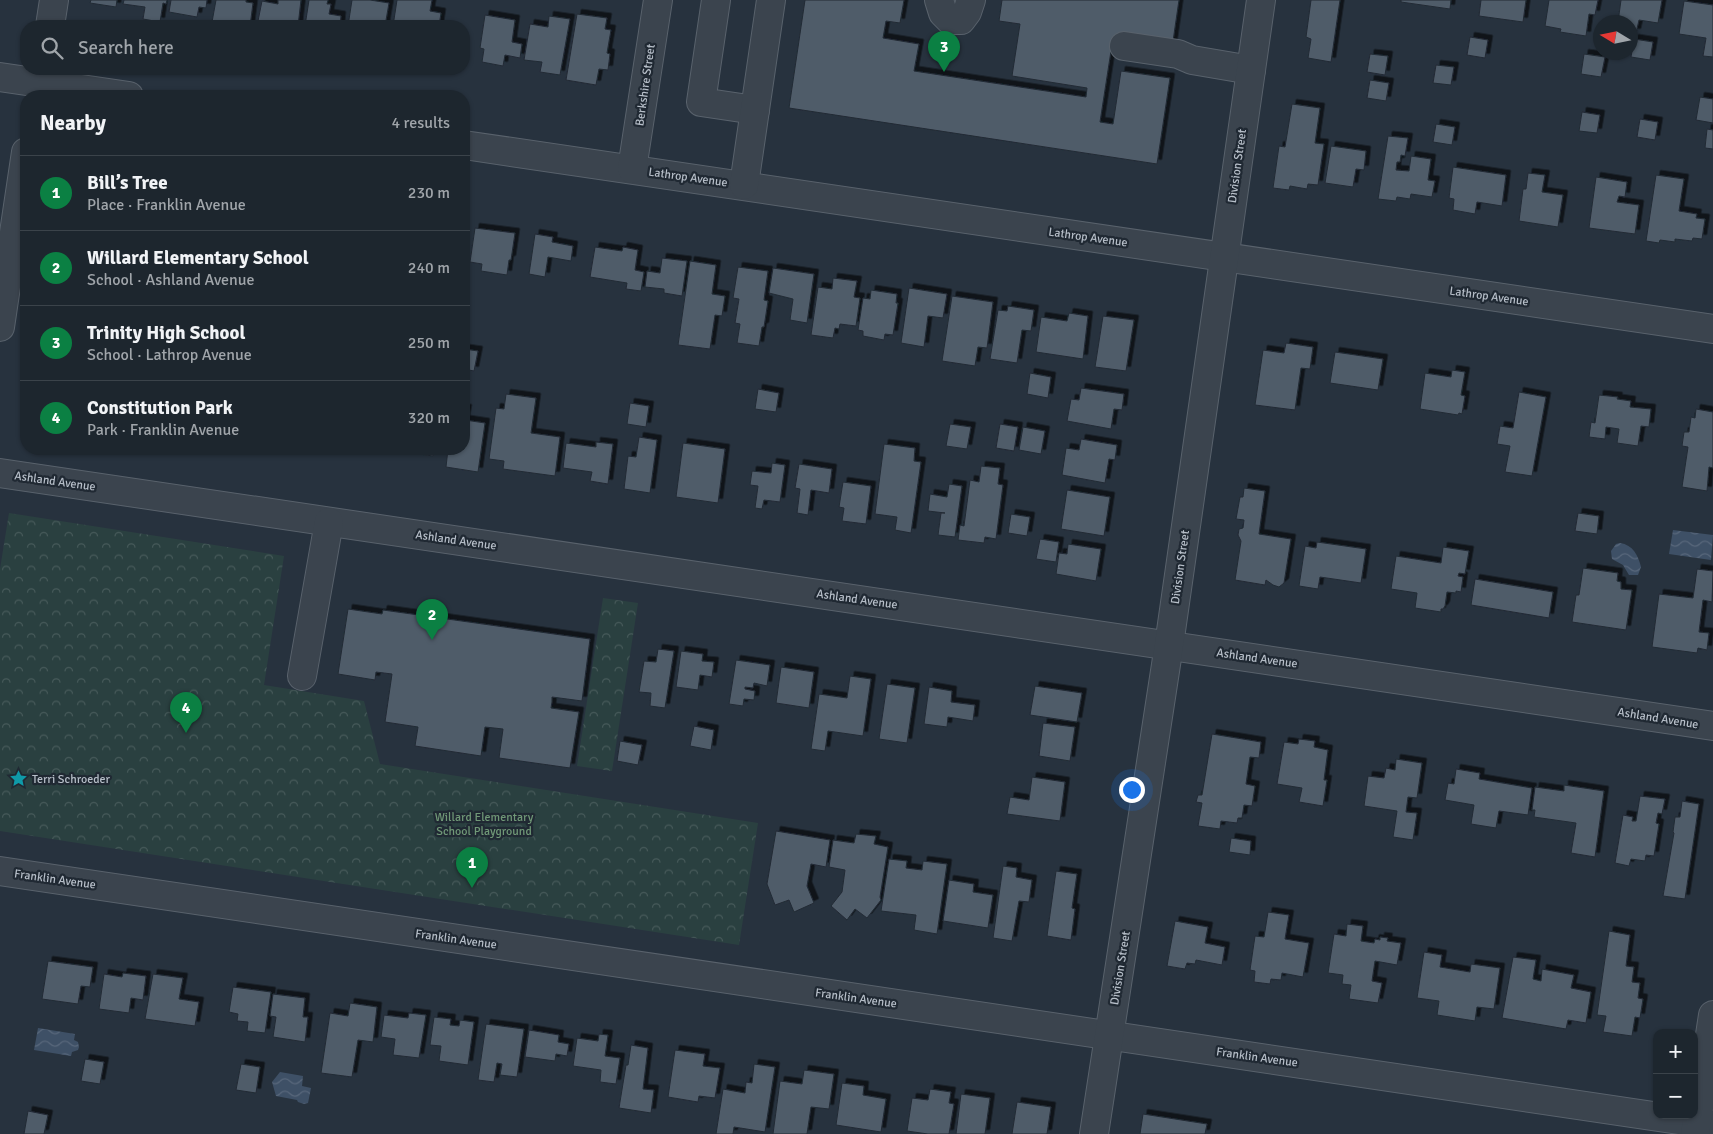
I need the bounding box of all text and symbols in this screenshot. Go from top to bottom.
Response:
north arrow [1593,15,1638,60]
search box [20,20,470,75]
pin: 3 [928,31,960,72]
icon: search [38,34,66,62]
text: Search here [78,36,174,60]
street label: Berkshire Street [632,43,659,127]
text: Nearby [40,110,106,136]
text: 4 results [391,113,450,133]
street label: Division Street [1225,128,1250,204]
street label: Lathrop Avenue [647,165,728,190]
text: Bill’s Tree [87,171,168,195]
text: 1 [52,183,60,203]
text: 230 m [408,183,450,203]
text: Place · Franklin Avenue [87,195,246,215]
street label: Lathrop Avenue [1047,225,1128,250]
text: Willard Elementary School [87,246,309,270]
text: 2 [52,258,60,278]
text: 240 m [408,258,450,278]
text: School · Ashland Avenue [87,270,255,290]
street label: Lathrop Avenue [1448,284,1529,309]
text: Trinity High School [87,321,245,345]
text: 3 [52,333,60,353]
text: 250 m [408,333,450,353]
text: School · Lathrop Avenue [87,345,252,365]
text: Constitution Park [87,396,233,420]
text: 4 [52,408,60,428]
text: 320 m [408,408,450,428]
text: Park · Franklin Avenue [87,420,239,440]
street label: Ashland Avenue [13,468,96,495]
street label: Ashland Avenue [414,527,497,554]
street label: Division Street [1168,529,1193,605]
street label: Ashland Avenue [815,586,898,613]
pin: 2 [416,599,448,640]
street label: Ashland Avenue [1215,645,1298,672]
pin: 4 [170,692,202,733]
street label: Ashland Avenue [1616,705,1700,732]
place icon: Terri Schroeder [8,769,28,789]
place label: Terri Schroeder [32,772,110,787]
your location [1119,777,1145,803]
park label: Willard Elementary School Playground [435,810,534,839]
pin: 1 [456,847,488,888]
street label: Franklin Avenue [13,866,97,893]
street label: Franklin Avenue [414,926,498,953]
street label: Division Street [1107,930,1134,1006]
street label: Franklin Avenue [814,985,898,1012]
map controls [1653,1029,1698,1119]
button: + [1653,1029,1698,1074]
street label: Franklin Avenue [1215,1044,1299,1071]
button: − [1653,1074,1698,1119]

